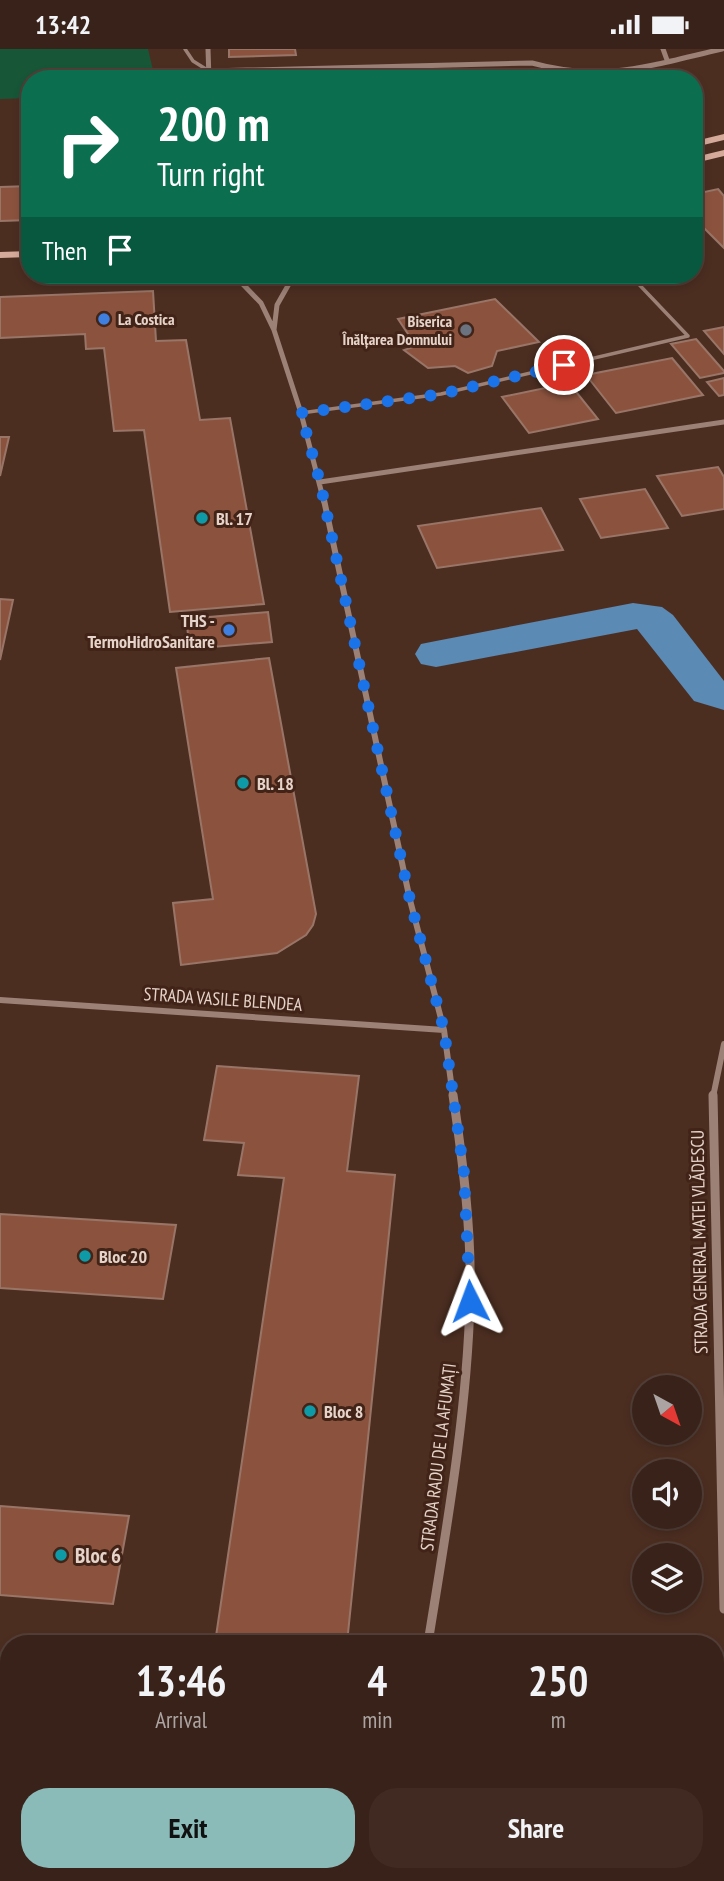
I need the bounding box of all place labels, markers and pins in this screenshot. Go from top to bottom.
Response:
place label: La Costica [118,309,175,329]
marker: La Costica [96,311,112,327]
place label: Biserica Înălțarea Domnului [342,311,452,349]
marker: Biserica Înălțarea Domnului [458,322,474,338]
pin [534,335,594,395]
place label: Bl. 17 [216,507,253,530]
marker: Bl. 17 [194,510,210,526]
place label: THS - TermoHidroSanitare [87,609,215,653]
marker: THS - TermoHidroSanitare [221,622,237,638]
place label: Bl. 18 [257,772,294,795]
marker: Bl. 18 [235,775,251,791]
place label: Bloc 20 [99,1245,147,1268]
marker: Bloc 20 [77,1248,93,1264]
place label: Bloc 8 [324,1400,363,1423]
marker: Bloc 8 [302,1403,318,1419]
place label: Bloc 6 [75,1542,121,1569]
marker: Bloc 6 [53,1547,69,1563]

